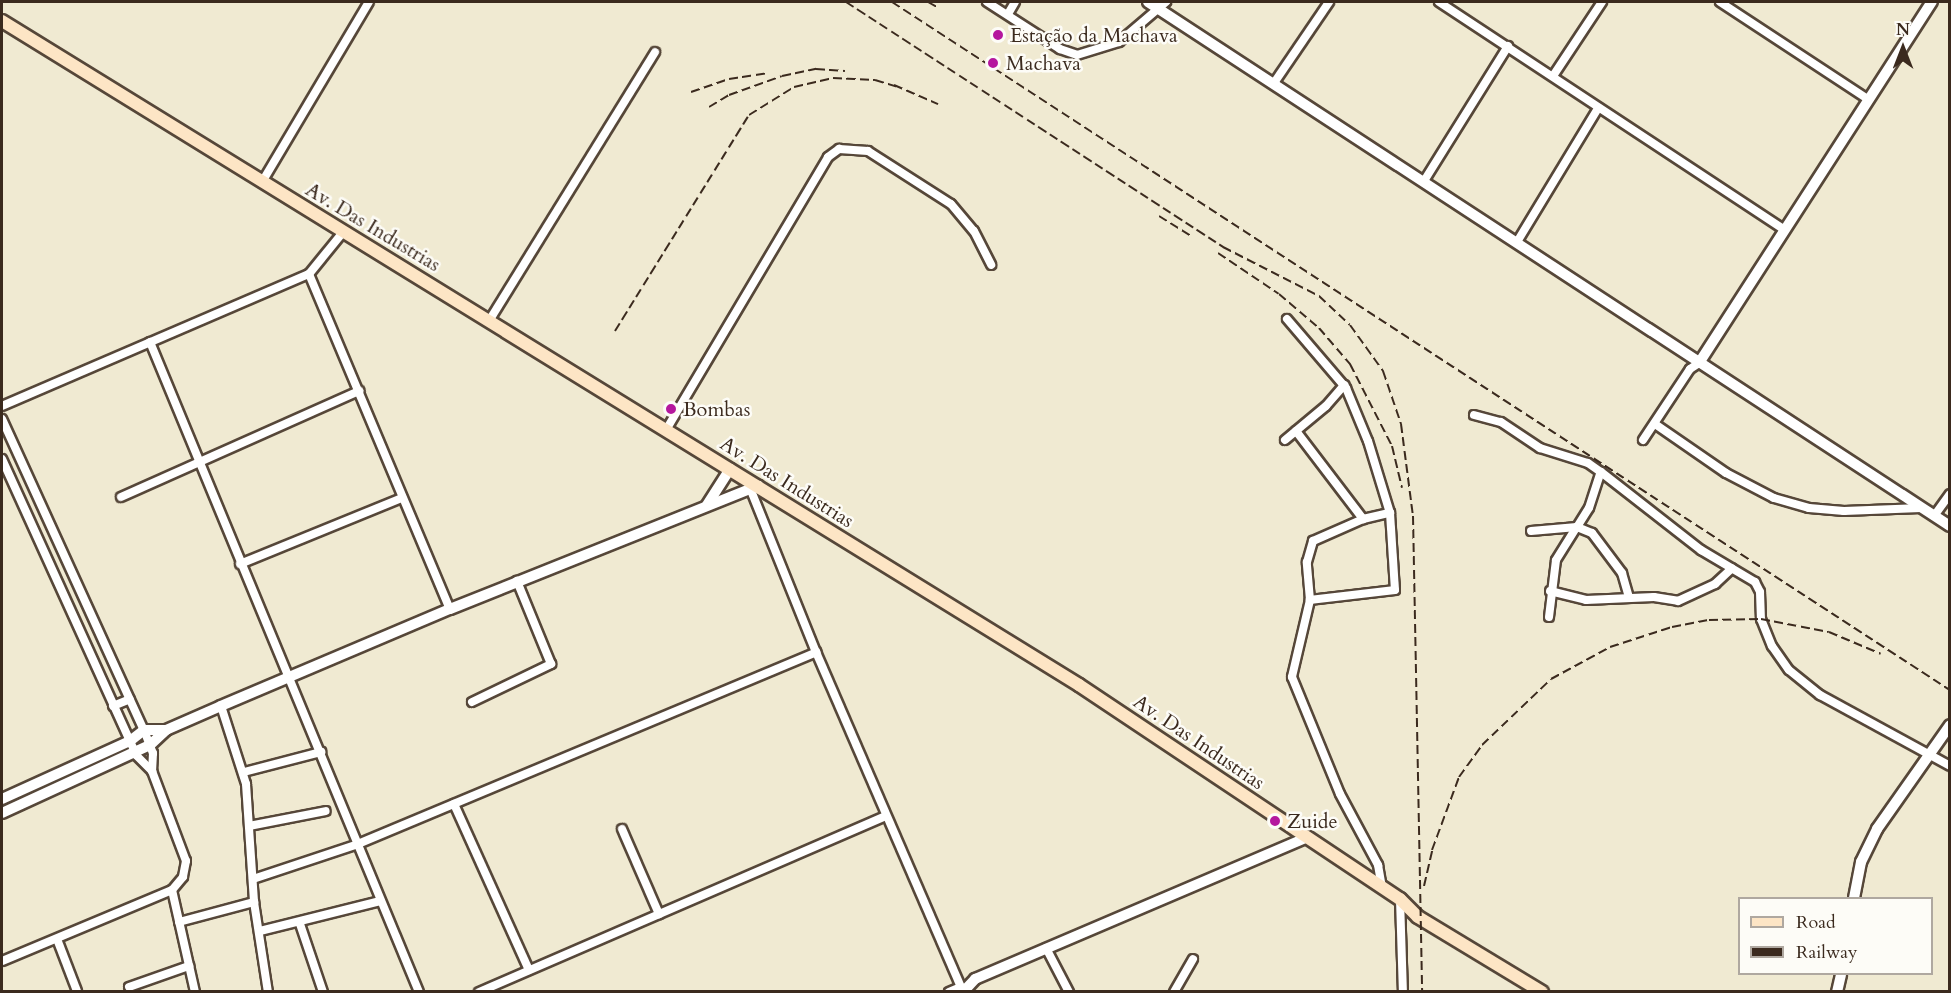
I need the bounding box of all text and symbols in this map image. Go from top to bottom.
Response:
north arrow [1873,18,1933,78]
text: N [1896,19,1910,41]
place label: Estação da Machava [1010,23,1178,47]
marker: Estação da Machava [991,28,1005,42]
place label: Machava [1006,51,1081,75]
marker: Machava [984,54,1002,72]
street label: Av. Das Industrias [301,177,445,277]
place label: Bombas [683,397,750,421]
marker: Bombas [664,402,678,416]
street label: Av. Das Industrias [716,431,858,533]
street label: Av. Das Industrias [1129,689,1269,795]
place label: Zuide [1287,809,1338,833]
marker: Zuide [1268,814,1282,828]
legend [1738,897,1933,975]
text: Road [1796,910,1836,935]
text: Railway [1796,940,1858,965]

